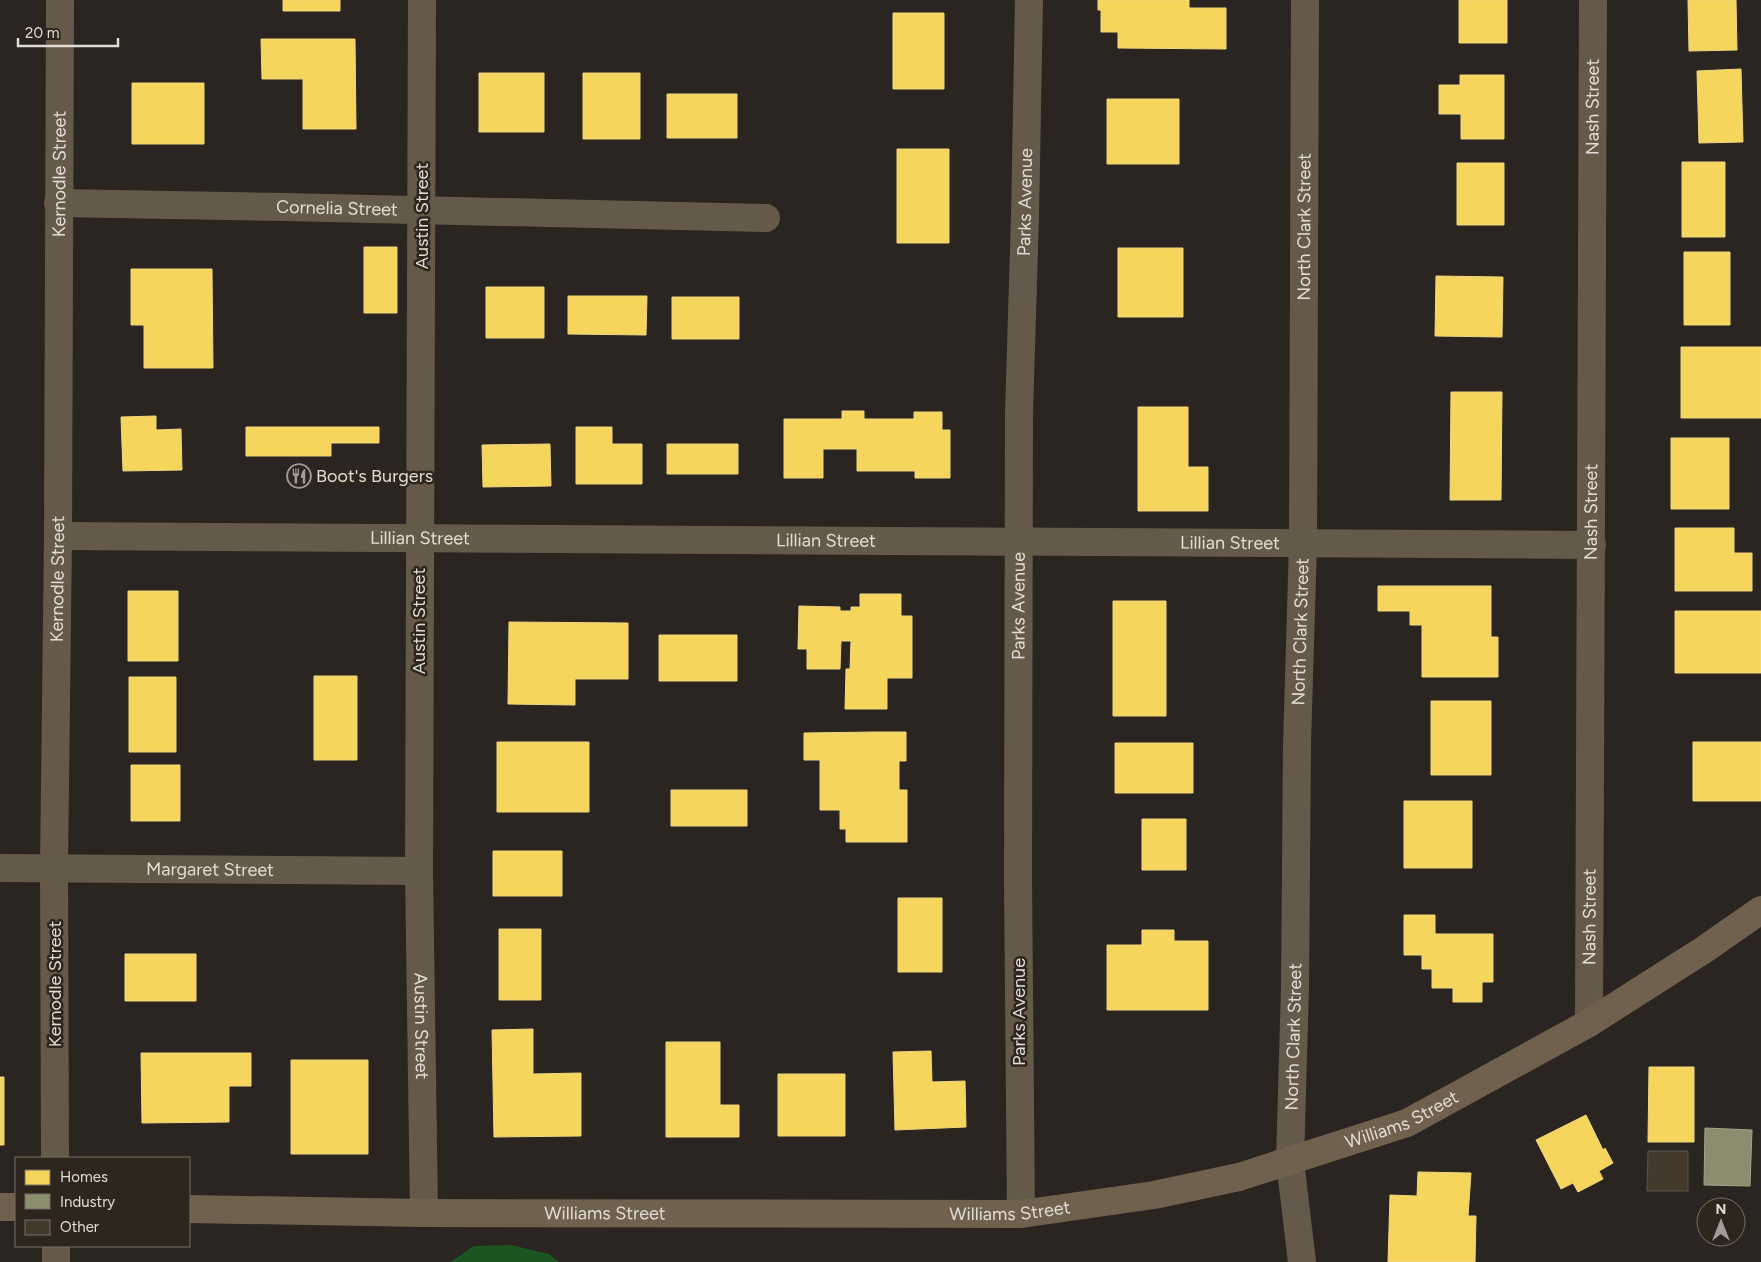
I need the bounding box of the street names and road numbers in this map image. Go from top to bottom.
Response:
street label: Nash Street [1581,59,1604,155]
street label: Kernodle Street [48,111,71,237]
street label: Parks Avenue [1013,148,1037,256]
street label: North Clark Street [1293,153,1315,301]
street label: Austin Street [411,163,433,269]
street label: Cornelia Street [276,196,398,221]
street label: Nash Street [1580,464,1602,560]
street label: Kernodle Street [46,516,69,642]
street label: Lillian Street [370,527,470,549]
street label: Lillian Street [776,529,876,552]
street label: Lillian Street [1180,532,1280,554]
street label: Parks Avenue [1007,552,1030,660]
street label: North Clark Street [1287,558,1314,706]
street label: Austin Street [408,568,430,674]
street label: Margaret Street [146,858,274,881]
street label: Nash Street [1578,869,1601,965]
street label: Kernodle Street [44,921,66,1047]
street label: Parks Avenue [1008,958,1030,1066]
street label: North Clark Street [1280,963,1306,1111]
street label: Austin Street [409,973,433,1080]
street label: Williams Street [1342,1086,1462,1153]
street label: Williams Street [949,1196,1072,1225]
street label: Williams Street [544,1202,666,1224]

